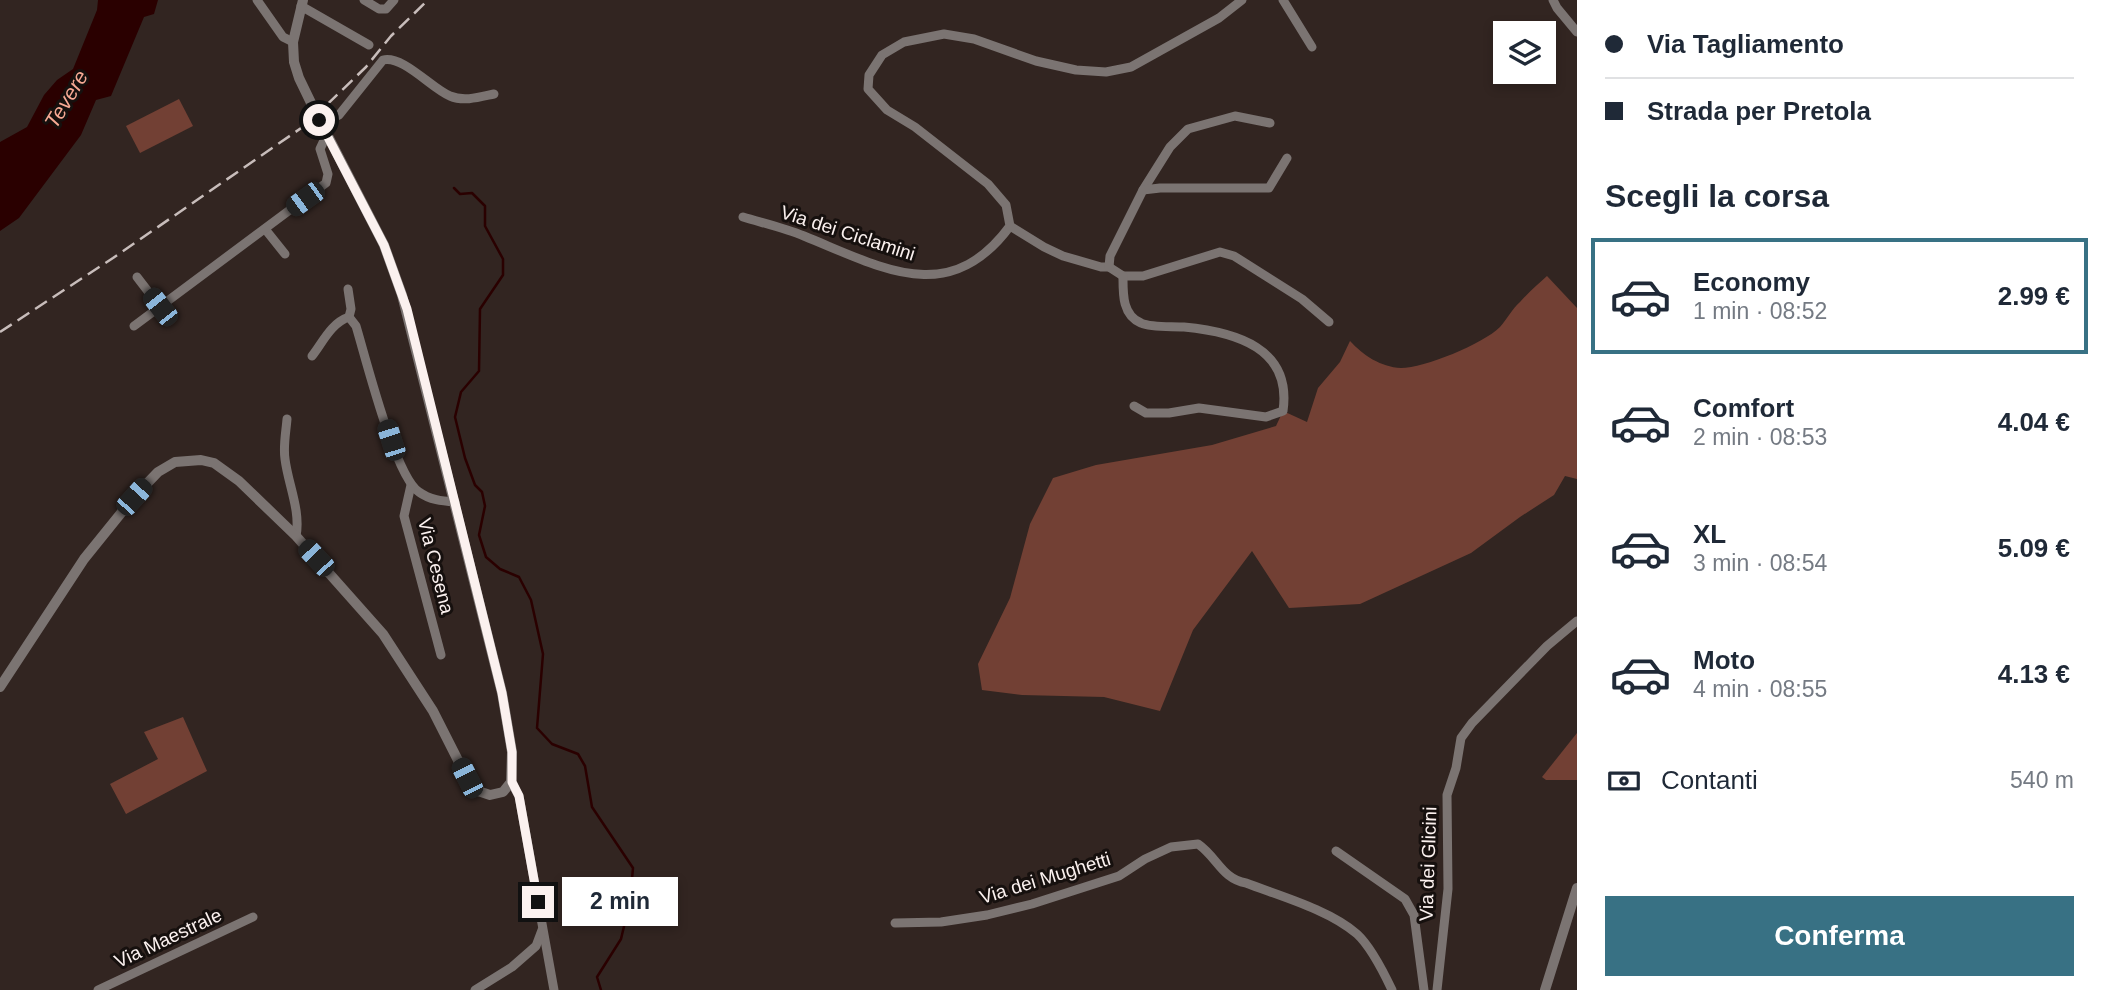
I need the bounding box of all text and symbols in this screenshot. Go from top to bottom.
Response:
map controls [1493,21,1556,84]
button: layers [1493,21,1556,84]
text: Via Tagliamento [1647,29,1844,59]
water label: Tevere [40,66,92,132]
text: Strada per Pretola [1647,96,1871,126]
route start [303,104,335,136]
car [282,178,329,220]
text: Scegli la corsa [1605,178,1829,214]
street label: Via dei Ciclamini [778,201,918,265]
icon: car [1609,265,1672,328]
text: Economy [1693,267,1810,297]
text: 2.99 € [1998,281,2070,311]
car [139,284,182,330]
text: 1 min · 08:52 [1693,298,1827,324]
icon: car [1609,391,1672,454]
text: Comfort [1693,393,1794,423]
text: 4.04 € [1998,407,2070,437]
car [375,417,408,463]
text: 2 min · 08:53 [1693,424,1827,450]
car [113,474,156,520]
street label: Via Cesena [414,516,458,616]
icon: car [1609,517,1672,580]
text: XL [1693,519,1726,549]
text: 5.09 € [1998,533,2070,563]
car [294,535,339,581]
text: 3 min · 08:54 [1693,550,1827,576]
icon: car [1609,643,1672,706]
text: Moto [1693,645,1755,675]
text: 4.13 € [1998,659,2070,689]
text: 4 min · 08:55 [1693,676,1827,702]
car [449,755,486,801]
icon: cash [1605,762,1643,800]
text: Contanti [1661,765,1758,795]
text: 540 m [2010,767,2074,793]
street label: Via dei Glicini [1416,806,1440,922]
street label: Via dei Mughetti [977,848,1113,908]
callout: 2 min [562,878,678,926]
route end [522,886,554,918]
text: 2 min [590,888,650,914]
button: Conferma [1605,896,2074,976]
street label: Via Maestrale [111,904,225,972]

